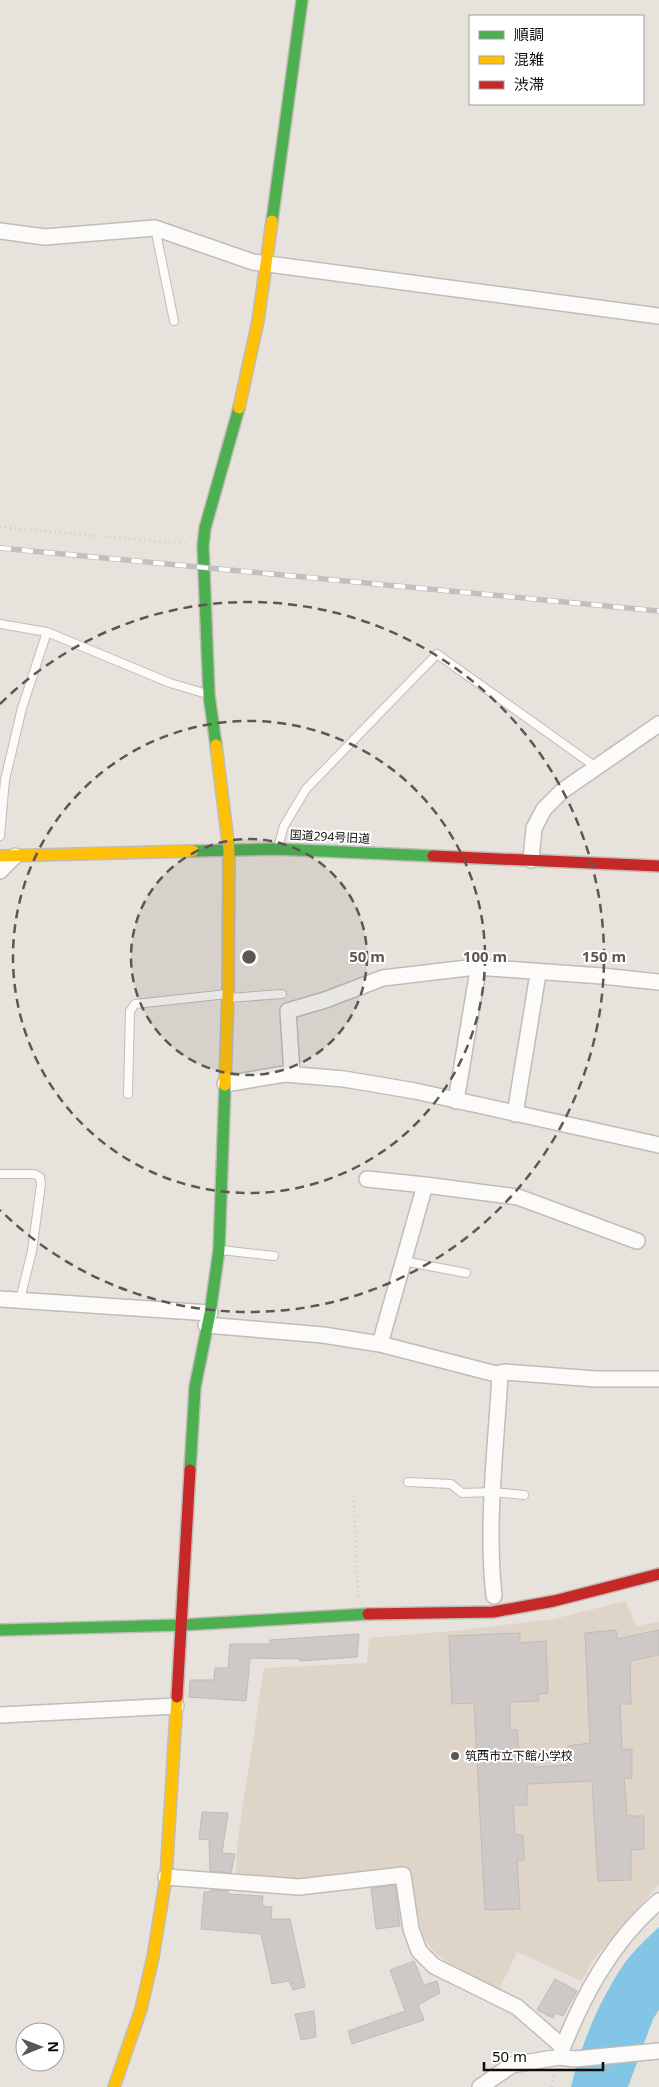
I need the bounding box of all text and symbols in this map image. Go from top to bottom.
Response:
legend [469,15,644,105]
text: 順調 [514,24,544,44]
text: 混雑 [514,49,544,69]
text: 渋滞 [514,74,544,94]
street label: 国道294号旧道 [289,826,371,847]
text: 50 m [349,946,385,966]
text: 100 m [463,946,507,966]
text: 150 m [582,946,626,966]
centre of rings [240,948,258,966]
place label: 筑西市立下館小学校 [465,1747,573,1764]
marker: 筑西市立下館小学校 [449,1750,461,1762]
north arrow [15,2022,65,2072]
scale bar [484,2040,603,2072]
text: N [44,2041,63,2053]
text: 50 m [492,2046,527,2066]

